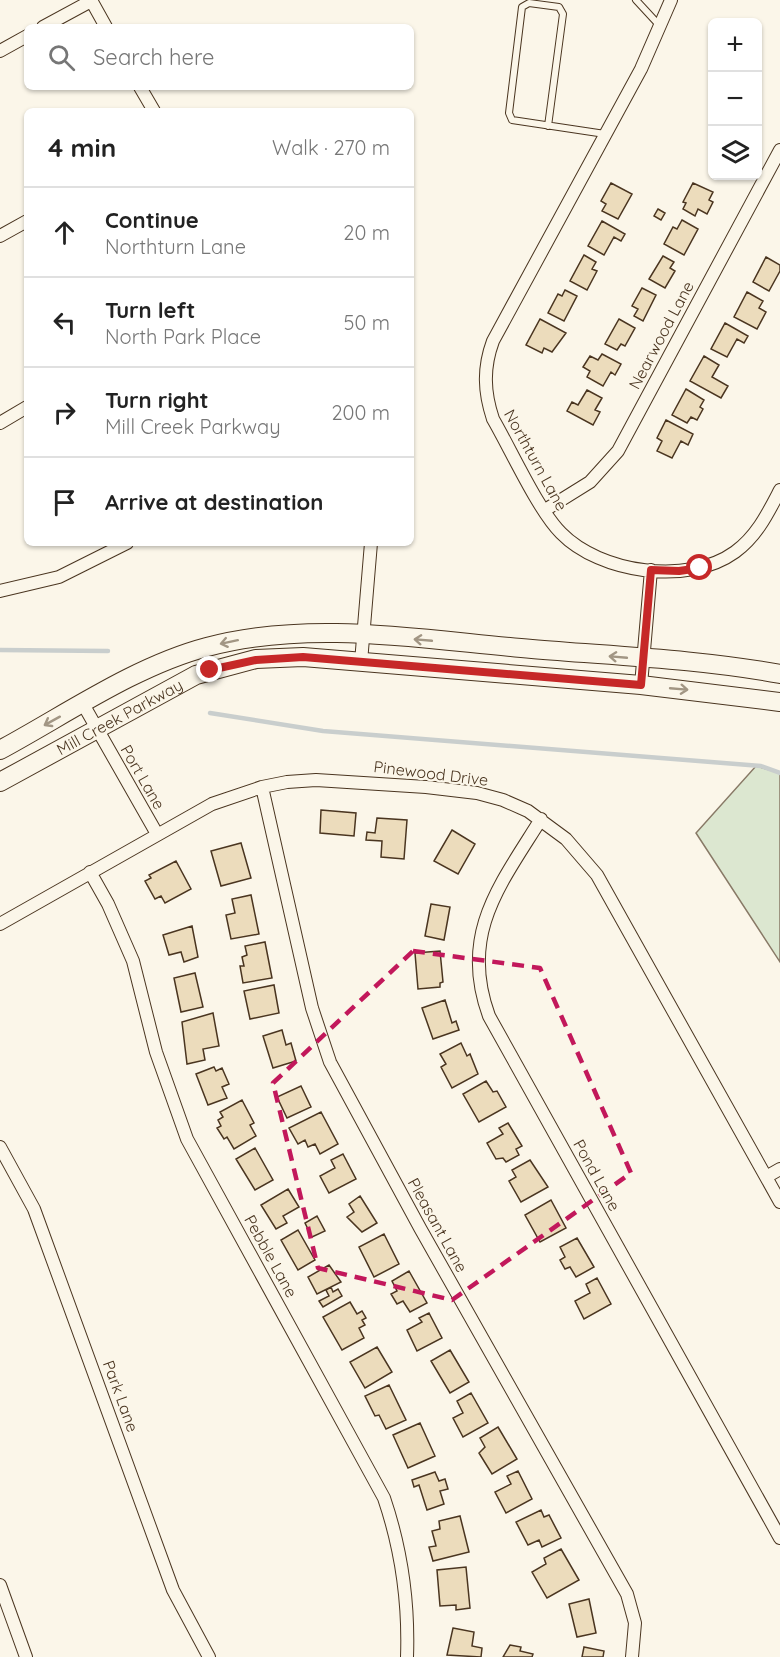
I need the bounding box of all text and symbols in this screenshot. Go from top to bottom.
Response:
map controls [708,18,762,180]
button: + [708,18,762,72]
search box [24,24,414,90]
icon: search [45,41,78,74]
text: Search here [93,43,214,71]
button: − [708,72,762,126]
button: layers [708,126,762,180]
text: 4 min [48,131,116,164]
text: Walk · 270 m [272,135,390,160]
text: Continue [105,206,199,234]
icon: ahead [48,216,81,249]
text: 20 m [343,220,390,245]
text: Northturn Lane [105,234,246,259]
street label: Nearwood Lane [624,278,698,392]
text: Turn left [105,296,195,324]
icon: left [48,306,81,339]
text: 50 m [344,310,390,335]
text: North Park Place [105,324,261,349]
text: Turn right [105,386,209,414]
icon: right [48,396,81,429]
text: 200 m [331,400,390,425]
street label: Northturn Lane [500,406,572,514]
text: Mill Creek Parkway [105,414,281,439]
icon: arrive [48,486,81,519]
text: Arrive at destination [105,488,323,516]
route start [686,554,712,580]
one-way arrow [414,634,434,645]
one-way arrow [220,637,240,648]
one-way arrow [608,651,628,662]
route end [196,656,222,682]
street label: Mill Creek Parkway [53,674,186,759]
one-way arrow [668,684,688,695]
one-way arrow [44,715,61,727]
street label: Port Lane [116,741,170,813]
street label: Pinewood Drive [373,756,489,790]
street label: Pond Lane [569,1136,625,1214]
street label: Pleasant Lane [404,1174,472,1276]
street label: Pebble Lane [240,1211,302,1301]
street label: Park Lane [99,1357,143,1435]

